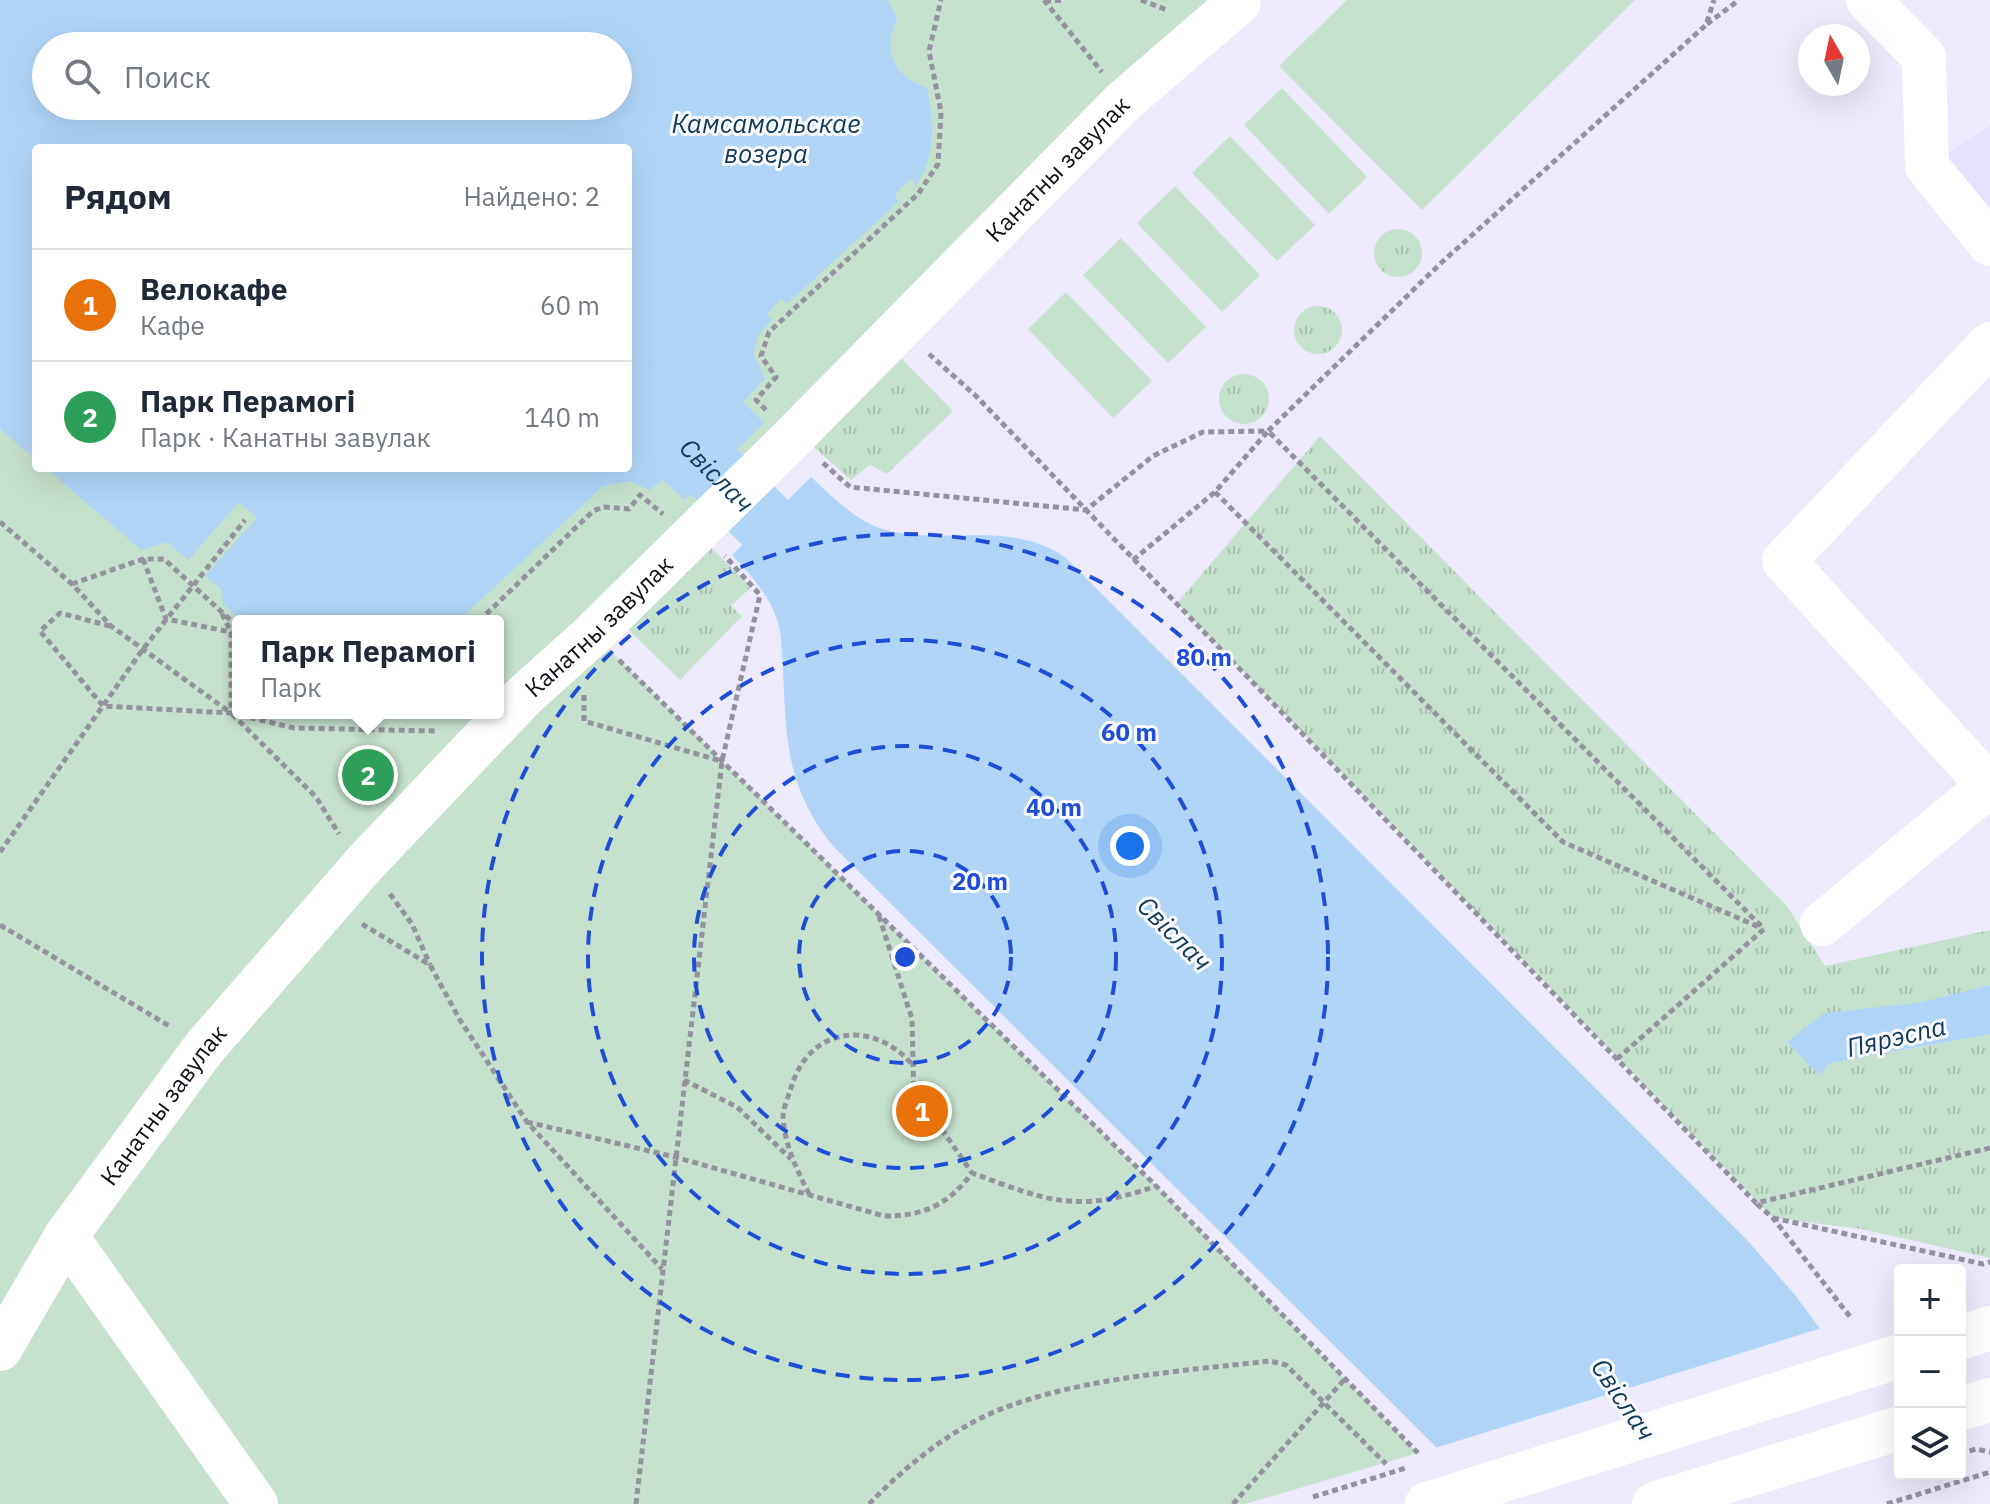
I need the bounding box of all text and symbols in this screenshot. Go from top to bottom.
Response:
north arrow [1798,24,1870,96]
search box [32,32,632,120]
icon: search [60,54,104,98]
text: Поиск [124,57,211,96]
street label: Канатны завулак [978,89,1136,249]
water label: Камсамольскае возера [671,106,861,170]
text: Рядом [64,174,172,218]
text: Найдено: 2 [463,179,600,213]
text: Велокафе [140,269,288,308]
text: 1 [82,288,98,322]
text: 60 m [540,288,600,322]
text: Кафе [140,308,205,342]
text: Парк Перамогі [140,381,355,420]
text: 2 [82,400,98,434]
text: 140 m [524,400,600,434]
text: Парк · Канатны завулак [140,420,431,454]
water label: Свіслач [673,430,762,519]
street label: Канатны завулак [518,548,680,704]
popup [232,615,504,719]
text: Парк Перамогі [260,631,476,670]
text: 80 m [1176,641,1232,673]
text: Парк [260,670,322,704]
text: 60 m [1101,716,1157,748]
pin: 2 [342,745,394,805]
text: 40 m [1026,791,1082,823]
your location [1110,826,1150,866]
text: 20 m [952,865,1008,897]
water label: Свіслач [1130,888,1220,978]
centre of rings [891,943,919,971]
water label: Пярэспа [1843,1008,1949,1064]
street label: Канатны завулак [93,1018,233,1192]
pin: 1 [896,1081,948,1141]
map controls [1894,1264,1966,1480]
button: + [1894,1264,1966,1336]
button: − [1894,1336,1966,1408]
water label: Свіслач [1584,1351,1664,1447]
button: layers [1894,1408,1966,1480]

